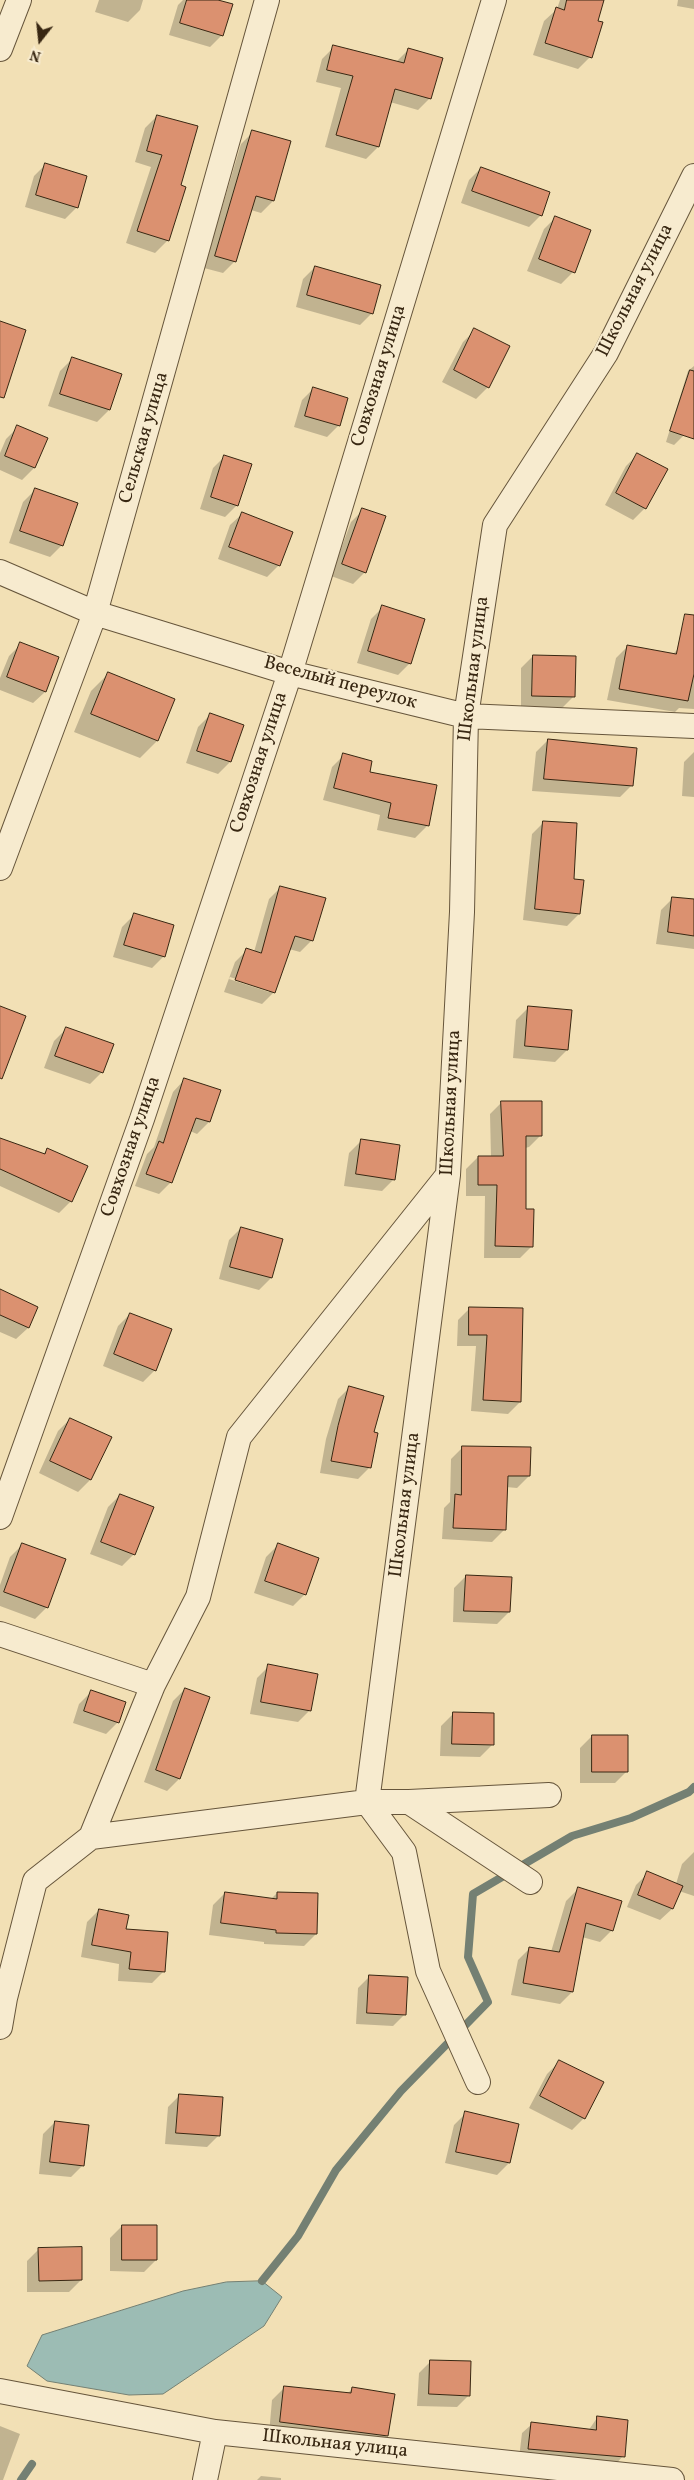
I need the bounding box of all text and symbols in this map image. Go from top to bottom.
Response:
north arrow [15,15,65,65]
text: N [28,44,43,65]
street label: Школьная улица [593,221,679,361]
street label: Совхозная улица [348,302,412,450]
street label: Сельская улица [115,370,175,506]
street label: Школьная улица [455,595,495,743]
street label: Веселый переулок [261,653,419,715]
street label: Совхозная улица [226,689,294,837]
street label: Школьная улица [437,1029,467,1177]
street label: Совхозная улица [97,1074,167,1220]
street label: Школьная улица [386,1431,426,1579]
street label: Школьная улица [261,2426,409,2464]

